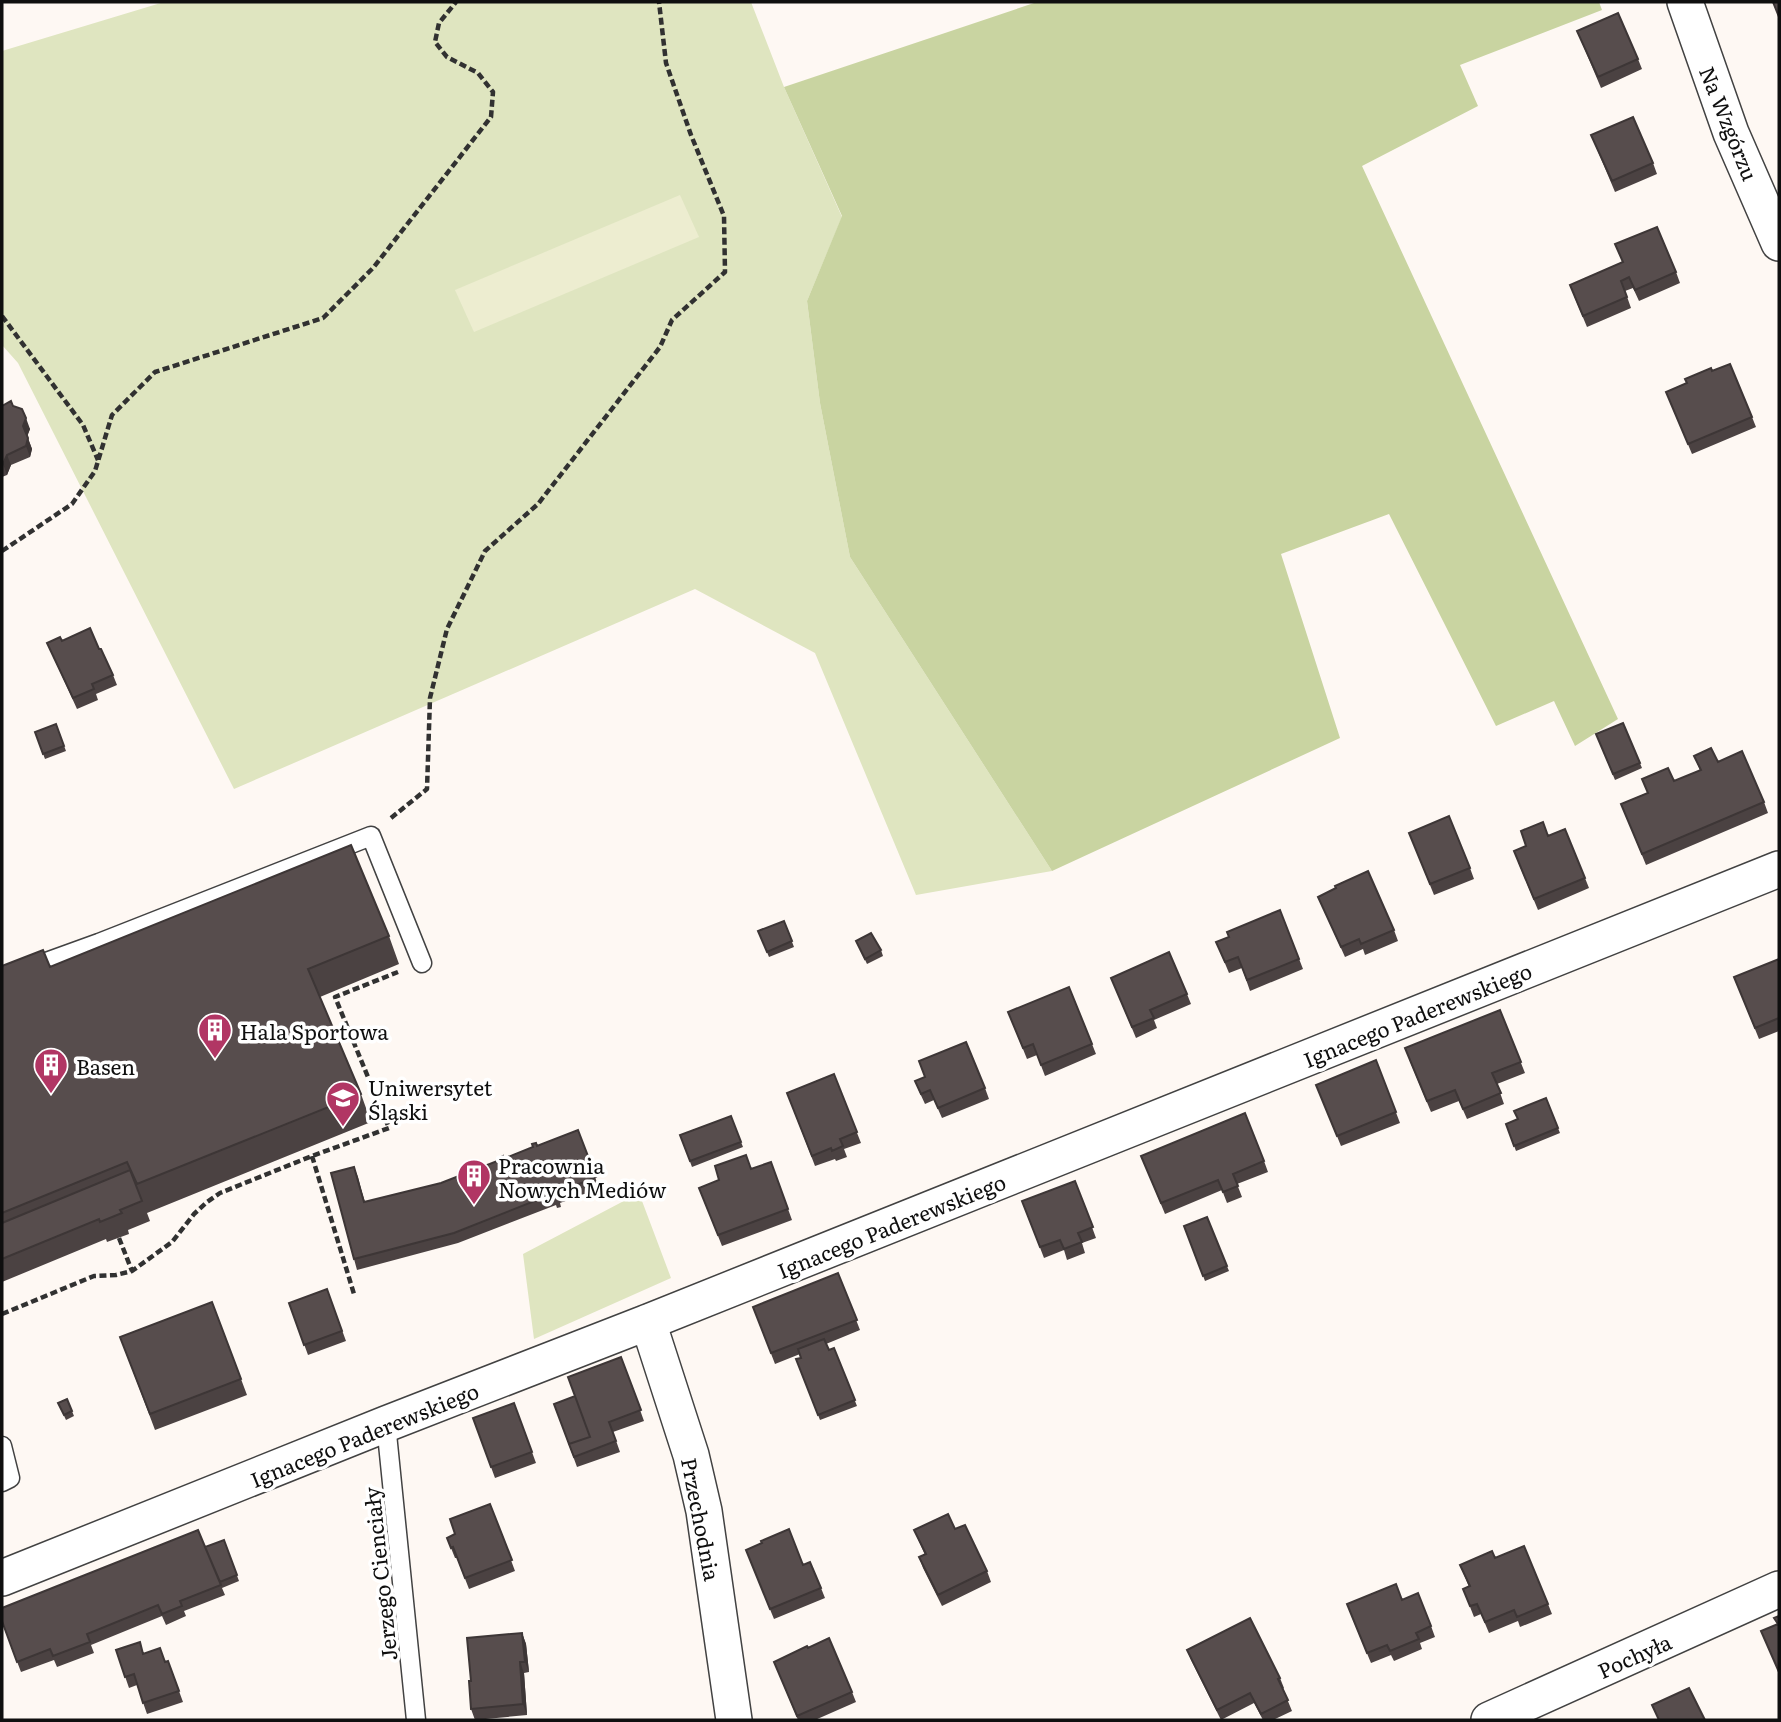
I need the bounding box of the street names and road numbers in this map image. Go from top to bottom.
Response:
street label: Na Wzgórzu [1693,61,1767,185]
street label: Ignacego Paderewskiego [1298,954,1536,1074]
street label: Ignacego Paderewskiego [772,1165,1010,1285]
street label: Ignacego Paderewskiego [245,1374,483,1494]
street label: Przechodnia [675,1455,729,1584]
street label: Jerzego Cienciały [354,1485,404,1662]
street label: Pochyła [1592,1625,1676,1685]

